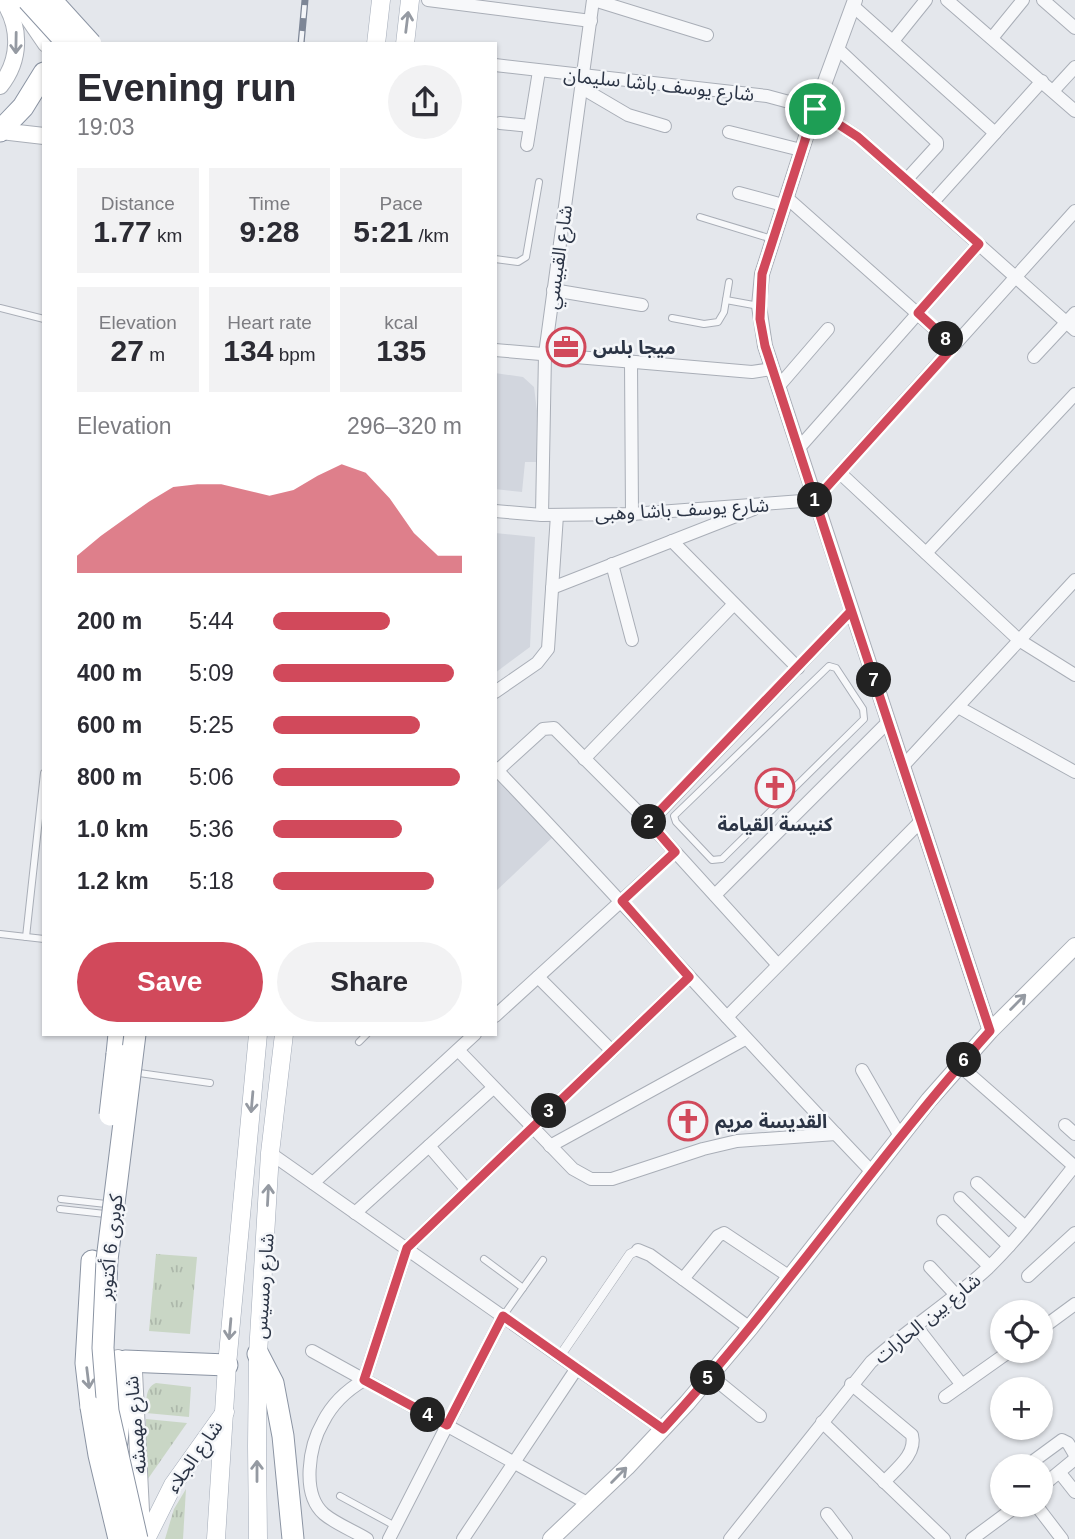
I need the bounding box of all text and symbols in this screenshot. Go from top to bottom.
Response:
one-way arrow [401,11,414,34]
one-way arrow [9,31,22,54]
street label: شارع يوسف باشا سليمان [562,64,755,108]
button: share [388,65,462,139]
text: Evening run [77,67,297,109]
pin [785,79,845,139]
icon: arrive [796,90,834,128]
text: 19:03 [77,114,135,140]
text: Distance [101,193,175,214]
text: Time [249,193,290,214]
text: Pace [380,193,423,214]
street label: شارع القبيسي [541,204,581,311]
text: 1.77 [93,215,152,248]
text: 9:28 [239,215,300,248]
text: 5:21 [353,215,413,248]
text: km [152,225,182,246]
text: /km [413,225,449,246]
text: Elevation [99,312,177,333]
text: Heart rate [227,312,312,333]
text: kcal [384,312,418,333]
pin: 8 [928,322,964,356]
office icon: ميجا بلس [545,326,587,368]
text: 8 [940,328,951,349]
text: 27 [111,334,144,367]
text: 134 [223,334,273,367]
text: 135 [376,334,426,367]
place label: ميجا بلس [593,337,675,358]
text: m [144,344,165,365]
text: bpm [273,344,316,365]
text: Elevation [77,413,172,439]
text: 296–320 m [347,413,462,439]
pin: 1 [798,482,832,518]
text: 1 [809,489,820,510]
street label: شارع يوسف باشا وهبى [594,494,770,528]
text: 200 m [77,608,142,634]
text: 5:44 [189,608,234,634]
text: 400 m [77,660,142,686]
text: 5:09 [189,660,234,686]
pin: 7 [856,662,892,698]
text: 7 [868,669,879,690]
text: 600 m [77,712,142,738]
text: 5:25 [189,712,234,738]
text: 800 m [77,764,142,790]
text: 5:06 [189,764,234,790]
church icon: كنيسة القيامة [754,767,796,809]
pin: 2 [632,804,666,840]
text: 2 [643,811,654,832]
place label: كنيسة القيامة [717,814,833,835]
text: 1.0 km [77,816,149,842]
text: 5:36 [189,816,234,842]
text: 1.2 km [77,868,149,894]
text: 5:18 [189,868,234,894]
button: Save [77,942,263,1022]
button: Share [277,942,462,1022]
one-way arrow [1009,994,1026,1011]
pin: 6 [946,1042,982,1078]
text: 6 [958,1049,969,1070]
one-way arrow [245,1090,258,1113]
pin: 3 [532,1094,566,1128]
text: 3 [543,1100,554,1121]
church icon: القديسة مريم [667,1100,709,1142]
place label: القديسة مريم [715,1111,827,1136]
one-way arrow [262,1184,275,1206]
street label: كوبرى 6 أكتوبر [94,1192,128,1302]
street label: شارع رمسيس [249,1233,281,1340]
street label: شارع بين الحارات [870,1269,987,1370]
map controls [990,1300,1053,1517]
button: locate [990,1300,1053,1363]
one-way arrow [223,1317,236,1339]
pin: 5 [690,1360,726,1396]
one-way arrow [81,1367,94,1389]
text: 5 [702,1367,713,1388]
street label: شارع مهمشه [121,1375,153,1475]
button: + [990,1377,1053,1440]
pin: 4 [410,1398,446,1432]
text: 4 [422,1404,433,1425]
street label: شارع الجلاء [162,1416,229,1498]
button: − [990,1454,1053,1517]
one-way arrow [250,1460,264,1483]
one-way arrow [610,1467,627,1484]

